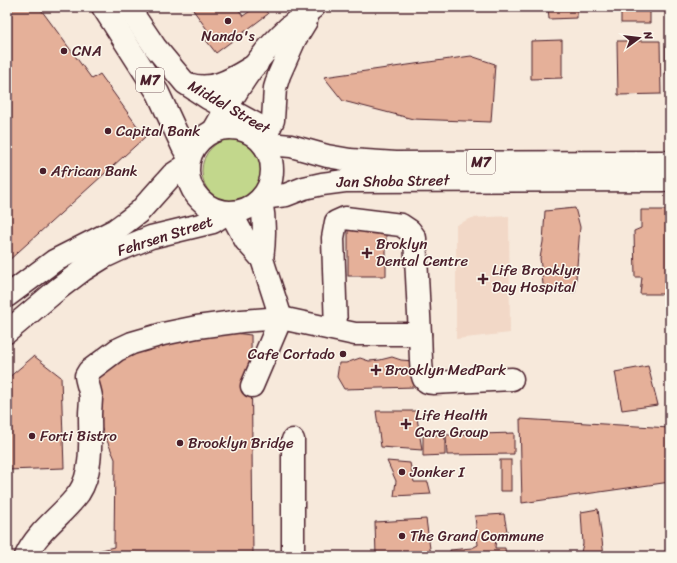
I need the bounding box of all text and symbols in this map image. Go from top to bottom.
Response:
marker: Nando's [223,16,233,26]
north arrow [619,18,659,58]
place label: Nando's [201,23,256,49]
text: N [638,28,658,42]
place label: CNA [72,38,102,64]
marker: CNA [59,46,69,56]
road number: M7 [136,68,164,92]
street label: Middel Street [183,73,276,142]
place label: Capital Bank [116,118,200,144]
marker: Capital Bank [103,126,113,136]
road number: M7 [467,150,495,174]
place label: African Bank [50,158,138,184]
marker: African Bank [38,166,48,176]
street label: Jan Shoba Street [335,167,451,195]
street label: Fehrsen Street [114,208,217,264]
place label: Broklyn Dental Centre [376,231,468,274]
marker: Broklyn Dental Centre [361,247,373,259]
place label: Life Brooklyn Day Hospital [492,257,580,300]
marker: Life Brooklyn Day Hospital [477,273,489,285]
place label: Cafe Cortado [248,341,335,367]
marker: Cafe Cortado [338,349,348,359]
place label: Brooklyn MedPark [385,357,506,383]
marker: Brooklyn MedPark [370,364,382,376]
place label: Life Health Care Group [415,402,489,445]
marker: Life Health Care Group [400,418,412,430]
place label: Forti Bistro [40,423,117,449]
place label: Brooklyn Bridge [188,430,294,456]
marker: Forti Bistro [27,431,37,441]
marker: Brooklyn Bridge [175,438,185,448]
place label: Jonker I [409,459,465,485]
marker: Jonker I [397,467,407,477]
place label: The Grand Commune [410,523,544,549]
marker: The Grand Commune [397,531,407,541]

